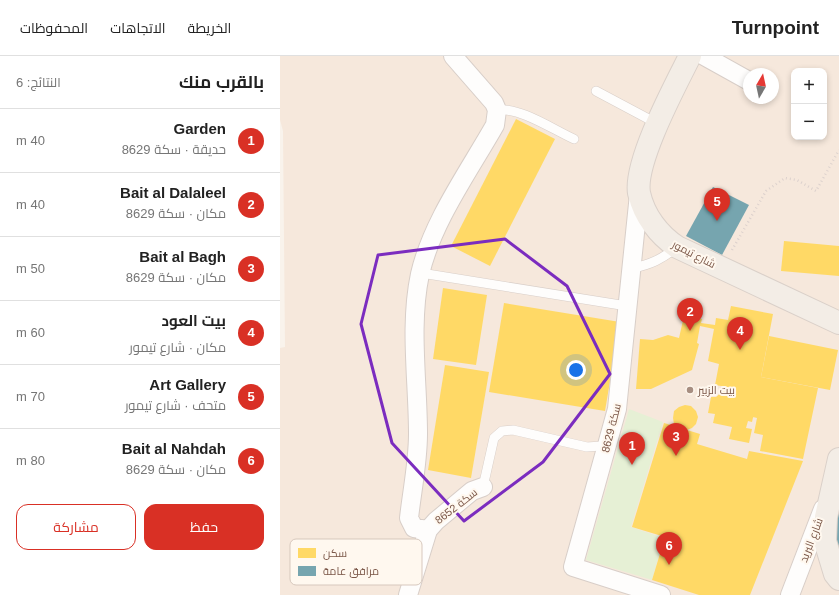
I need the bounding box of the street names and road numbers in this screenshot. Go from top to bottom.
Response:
street label: شارع تيمور [668,237,718,272]
street label: سكة 8629 [599,402,623,454]
street label: سكة 8652 [433,486,479,526]
street label: شارع البريد [797,516,827,565]

